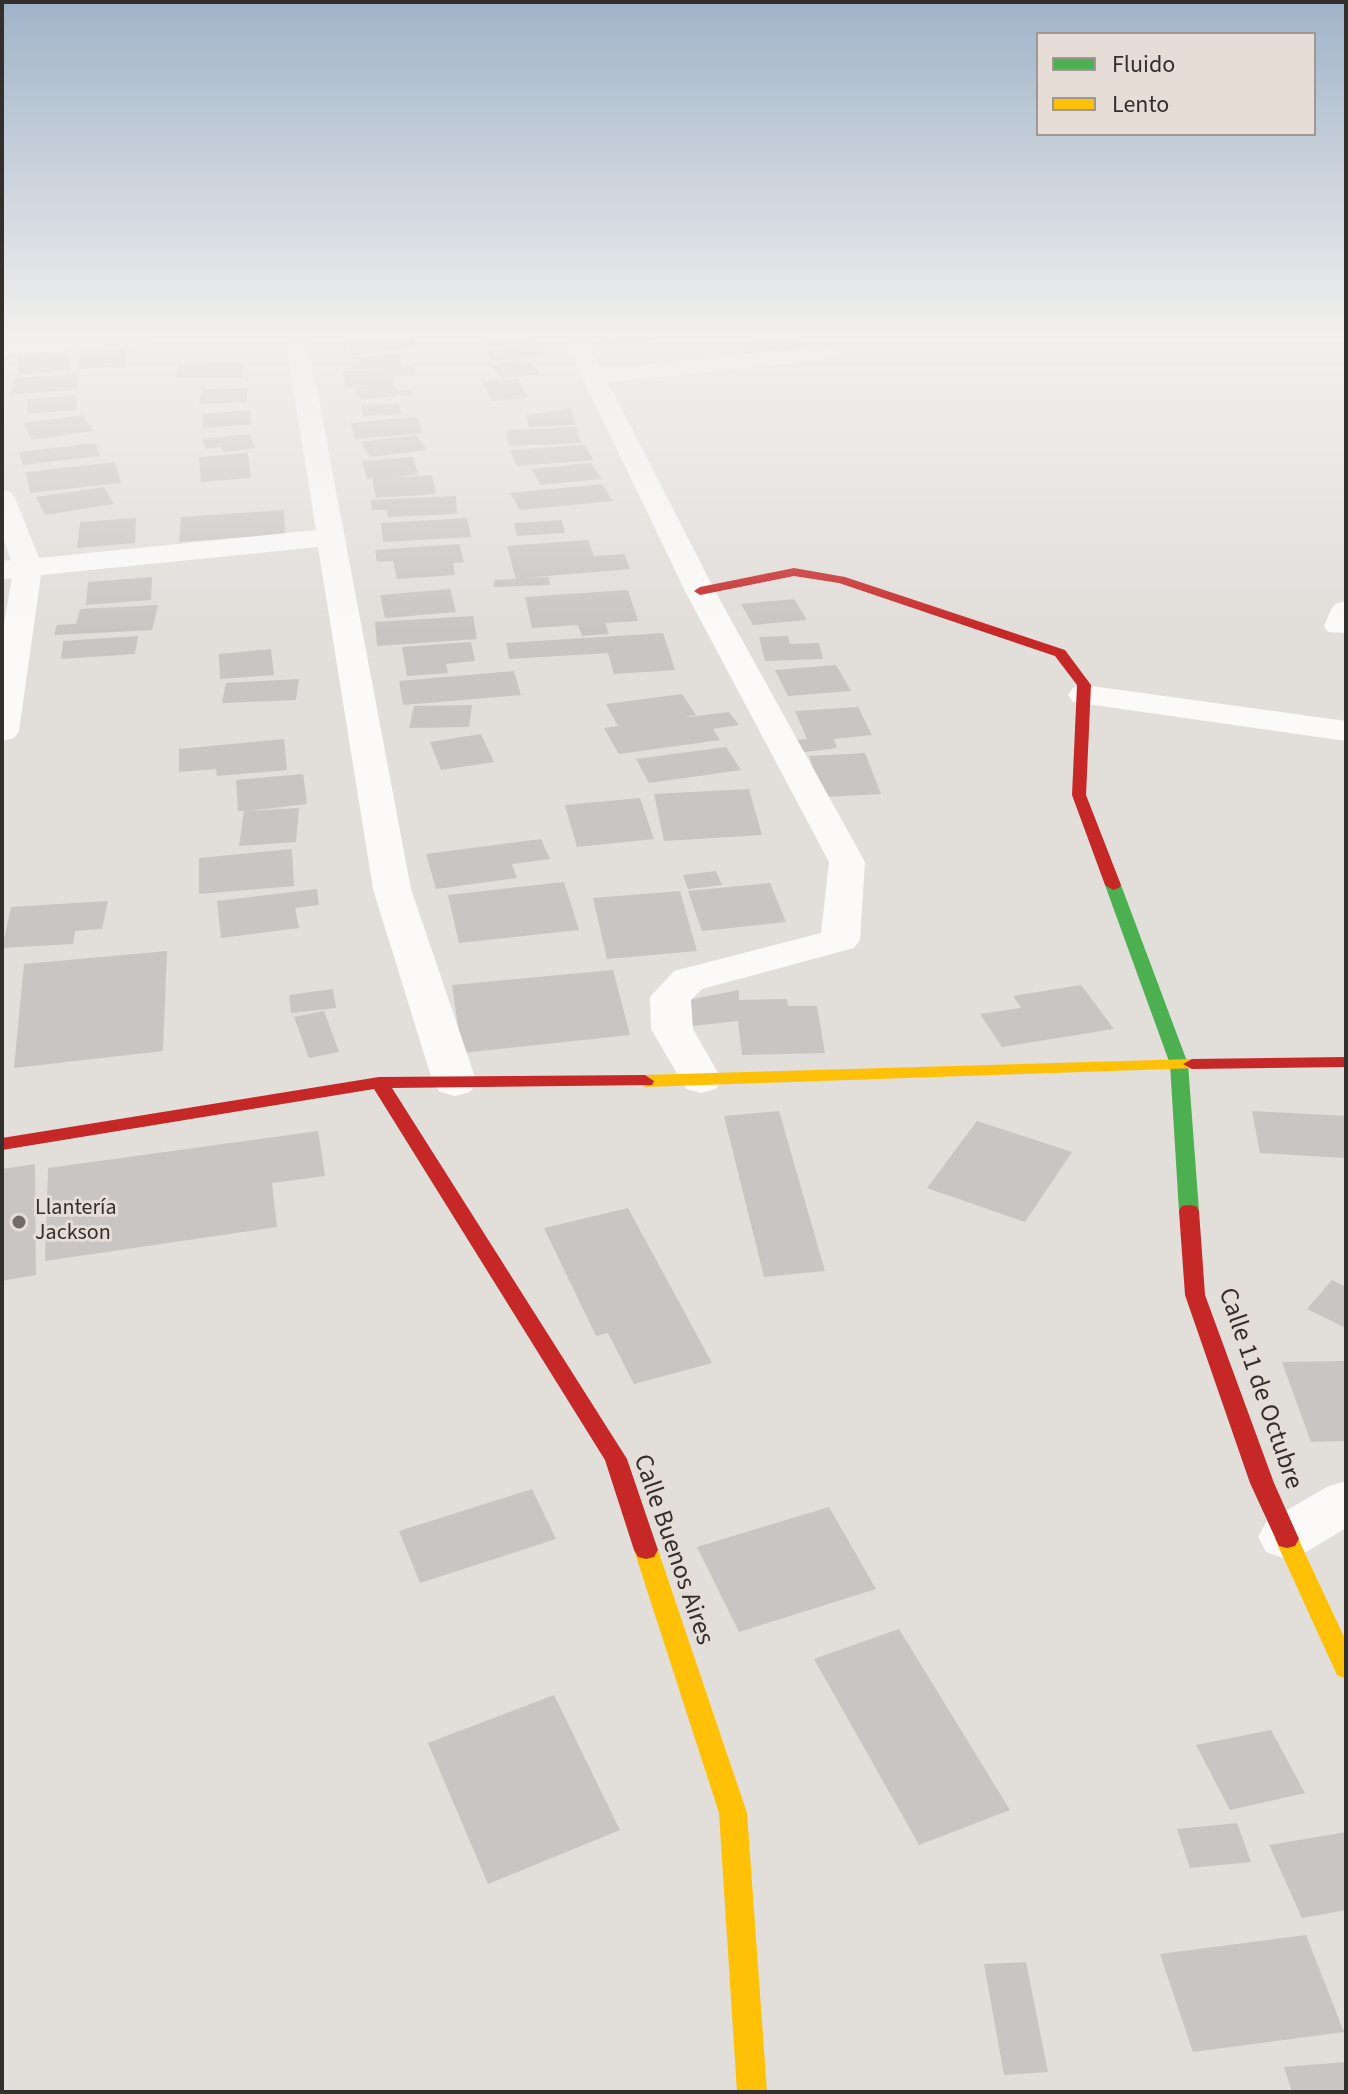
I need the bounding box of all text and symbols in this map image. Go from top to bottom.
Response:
legend [1036,32,1316,136]
text: Fluido [1112,47,1175,82]
text: Lento [1112,87,1169,122]
place label: Llantería Jackson [35,1196,117,1248]
marker: Llantería Jackson [10,1213,28,1231]
street label: Calle 11 de Octubre [1210,1284,1308,1494]
street label: Calle Buenos Aires [625,1451,719,1649]

